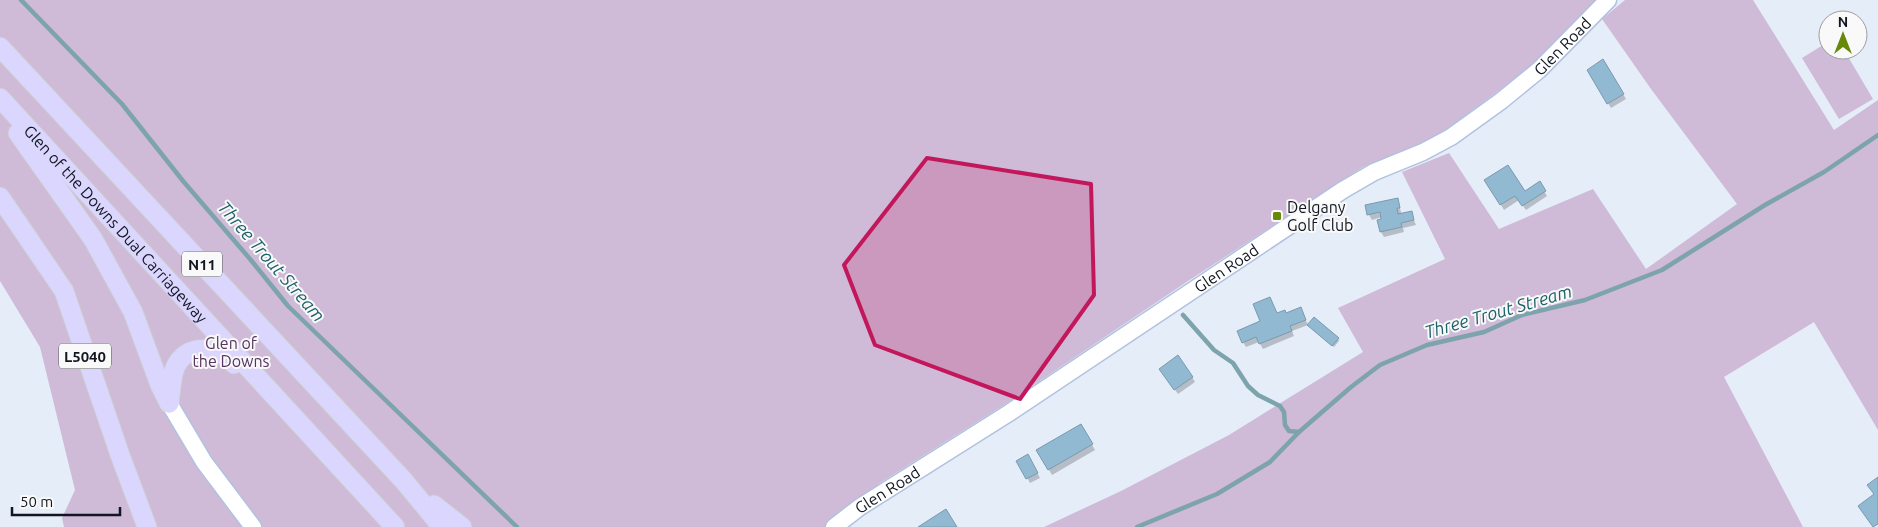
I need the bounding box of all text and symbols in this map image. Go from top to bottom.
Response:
north arrow [1818,10,1868,60]
street label: Glen Road [1530,14,1594,79]
text: N [1838,14,1848,30]
street label: Glen of the Downs Dual Carriageway [21,121,211,326]
water label: Three Trout Stream [214,197,330,325]
place label: Delgany Golf Club [1287,198,1353,234]
marker: Delgany Golf Club [1271,210,1283,222]
street label: Glen Road [1191,240,1262,296]
road number: N11 [182,252,222,276]
water label: Three Trout Stream [1422,280,1574,342]
park label: Glen of the Downs [192,334,270,370]
road number: L5040 [59,344,111,368]
street label: Glen Road [851,463,923,517]
scale bar [12,484,120,516]
text: 50 m [20,493,53,510]

